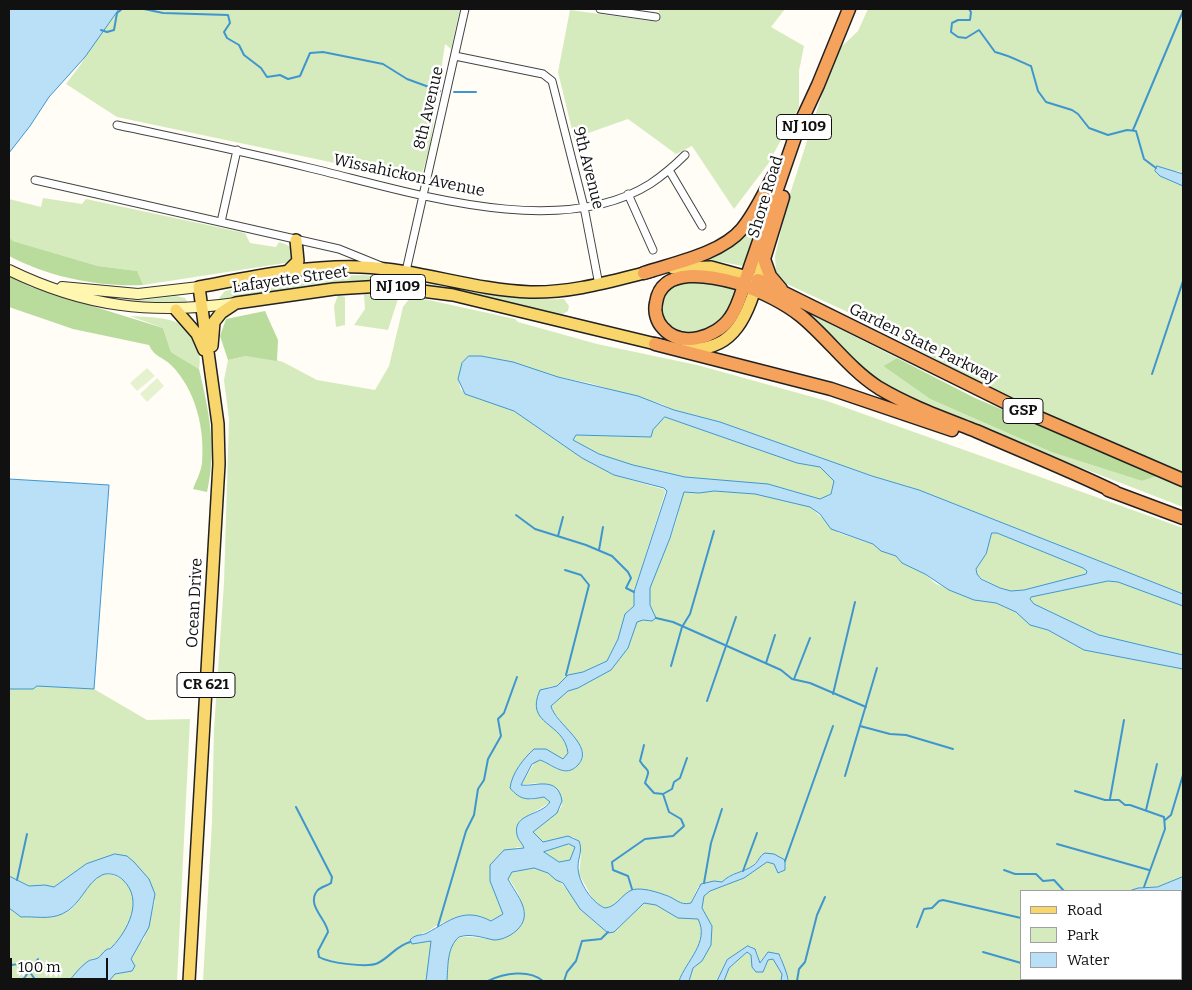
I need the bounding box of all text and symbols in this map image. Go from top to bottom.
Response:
street label: 8th Avenue [410,65,448,151]
road number: NJ 109 [776,114,832,140]
street label: 9th Avenue [568,125,608,211]
street label: Wissahickon Avenue [331,151,487,201]
street label: Shore Road [744,154,788,240]
street label: Lafayette Street [231,262,349,298]
road number: NJ 109 [370,274,426,300]
street label: Garden State Parkway [846,300,1000,388]
road number: GSP [1003,398,1043,424]
street label: Ocean Drive [183,558,207,648]
road number: CR 621 [177,672,235,698]
legend [1020,890,1182,980]
text: Road [1067,901,1102,919]
text: Park [1067,926,1099,944]
scale bar [12,948,110,980]
text: Water [1067,951,1109,969]
text: 100 m [18,958,61,976]

